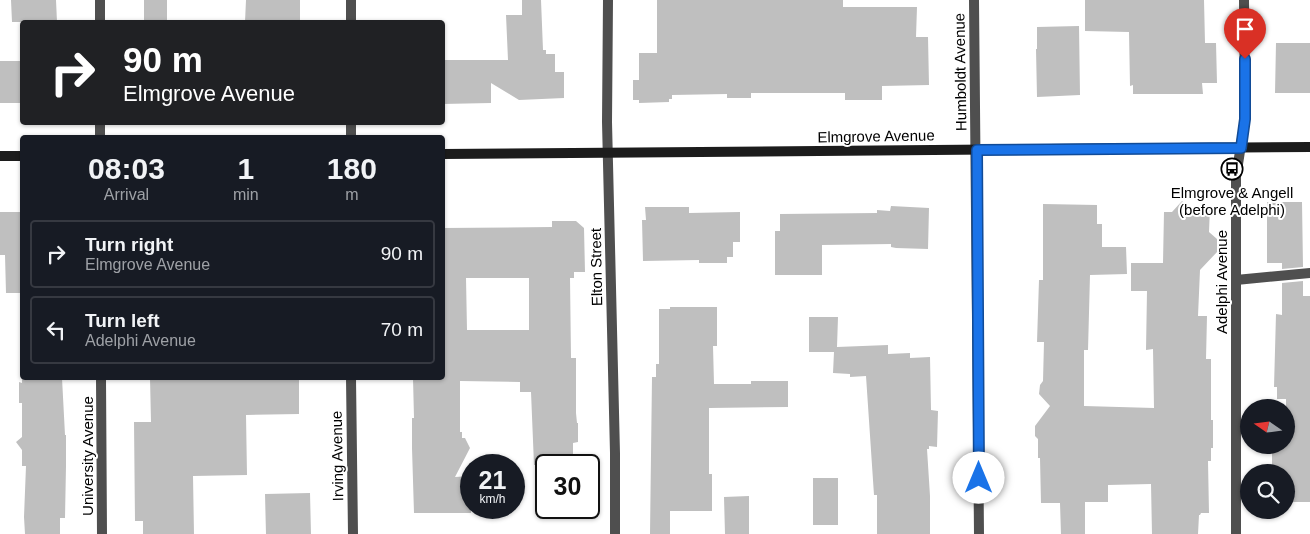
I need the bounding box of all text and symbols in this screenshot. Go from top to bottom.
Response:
pin [1224,8,1266,59]
street label: Humboldt Avenue [950,13,970,131]
icon: arrive [1231,15,1259,43]
icon: right [40,40,105,105]
text: 90 m [123,40,203,79]
text: Elmgrove Avenue [123,81,295,106]
street label: Elmgrove Avenue [817,126,935,146]
text: 08:03 [88,152,165,185]
text: 1 [237,152,254,185]
text: 180 [327,152,377,185]
bus stop icon: Elmgrove & Angell (before Adelphi) [1220,157,1244,181]
place label: Elmgrove & Angell (before Adelphi) [1171,184,1293,218]
text: Arrival [104,186,149,203]
text: min [233,186,259,203]
text: m [345,186,358,203]
street label: Elton Street [587,227,605,306]
street label: Adelphi Avenue [1213,230,1230,334]
text: Turn right [85,234,173,255]
icon: right [42,240,70,268]
text: 90 m [381,243,423,264]
text: Elmgrove Avenue [85,256,210,273]
text: Turn left [85,310,160,331]
icon: left [42,316,70,344]
text: 70 m [381,319,423,340]
text: Adelphi Avenue [85,332,196,349]
street label: University Avenue [79,396,96,516]
north arrow [1240,399,1295,454]
map controls [1240,399,1295,519]
street label: Irving Avenue [328,411,346,501]
position arrow [952,451,1004,503]
speed limit sign: 30 [535,454,600,519]
button: search [1240,464,1295,519]
text: 21 [479,466,506,494]
text: km/h [479,492,506,506]

